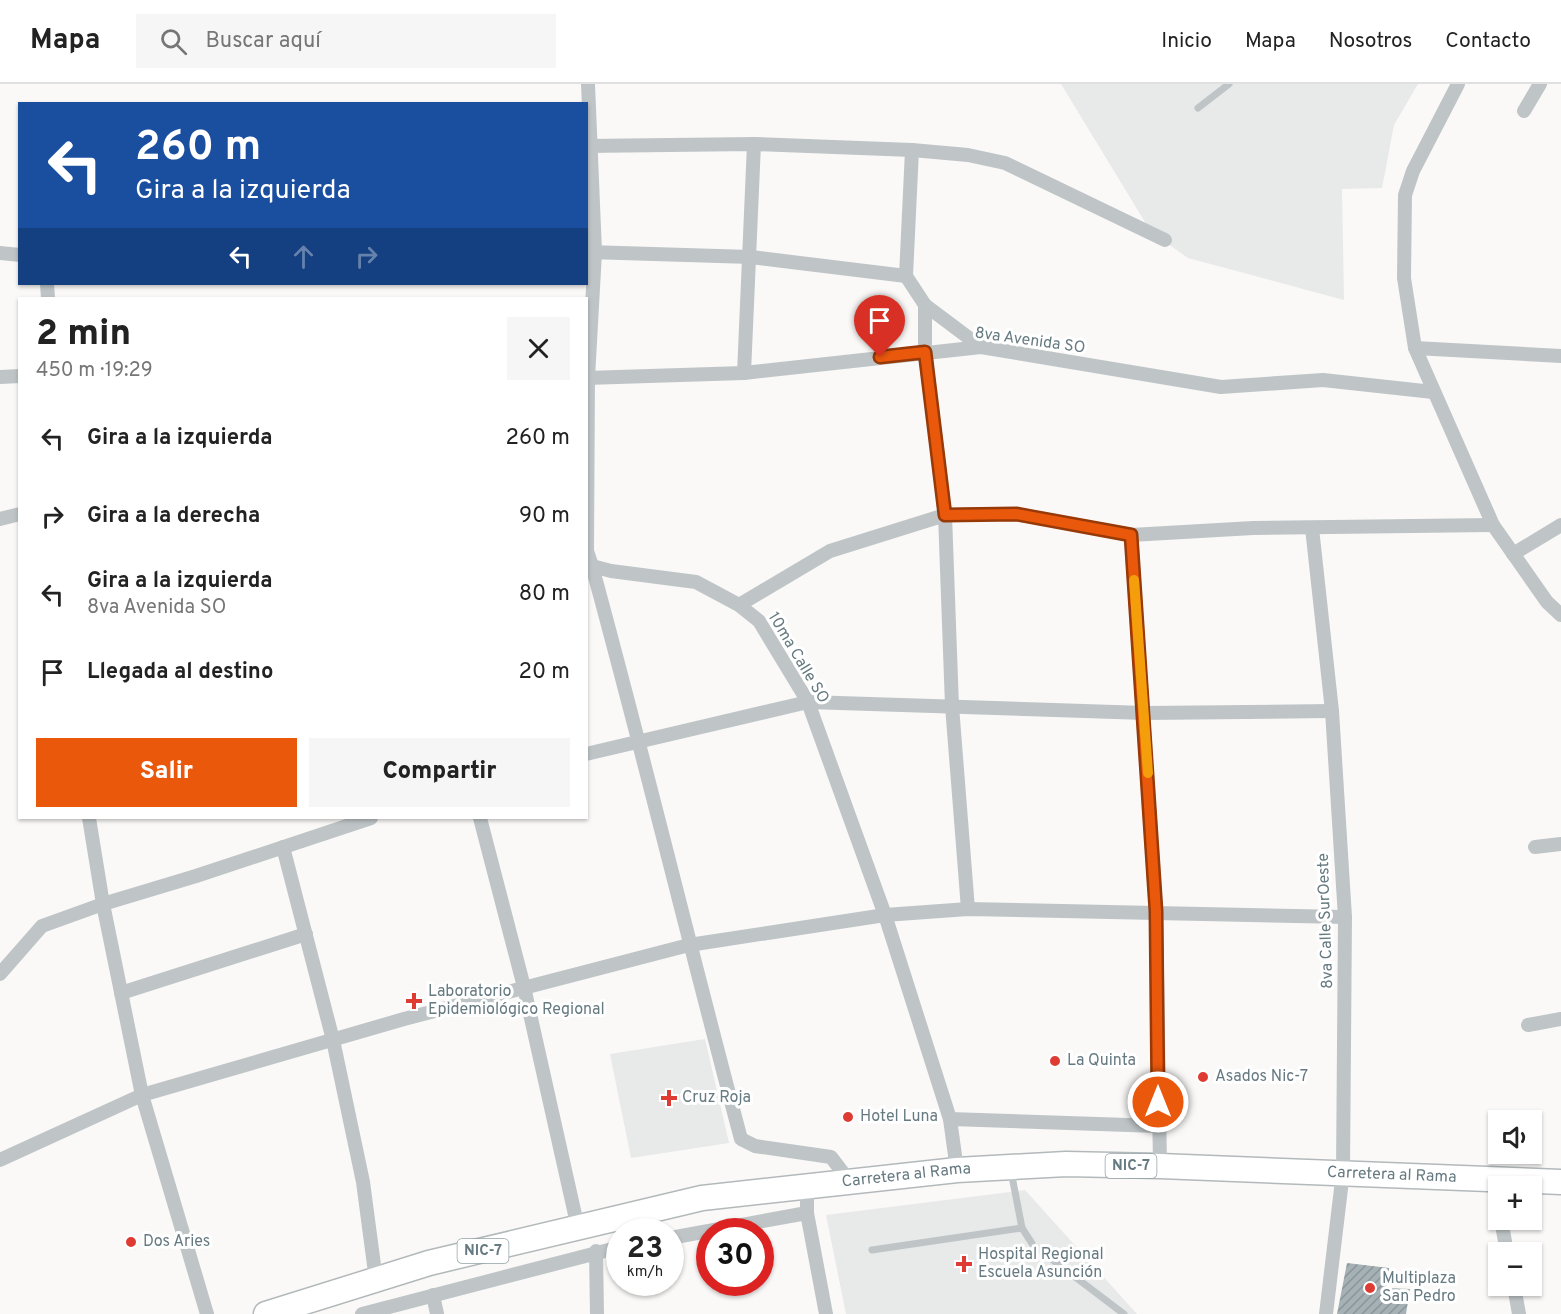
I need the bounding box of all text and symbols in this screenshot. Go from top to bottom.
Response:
search box [136,14,556,68]
text: Mapa [30,23,100,59]
icon: search [157,25,190,58]
text: Buscar aquí [205,28,321,55]
text: Inicio [1161,28,1212,55]
text: Mapa [1245,28,1296,55]
text: Nosotros [1329,28,1412,55]
text: Contacto [1445,28,1531,55]
text: 260 m [135,122,261,175]
icon: left [36,126,114,204]
text: Gira a la izquierda [135,174,351,208]
icon: left [224,240,257,273]
icon: ahead [287,240,320,273]
icon: right [350,240,383,273]
pin [854,295,905,357]
icon: arrive [863,304,896,337]
text: 2 min [36,312,131,358]
button: close [507,317,570,380]
street label: 8va Avenida SO [973,323,1087,359]
text: 450 m · 19:29 [36,358,153,384]
icon: left [36,422,69,455]
text: Gira a la izquierda [87,425,273,452]
text: 260 m [505,425,570,452]
icon: right [36,500,69,533]
text: Gira a la derecha [87,503,260,530]
text: 90 m [519,503,570,530]
text: Gira a la izquierda [87,568,273,595]
icon: left [36,578,69,611]
text: 80 m [519,581,570,608]
text: 8va Avenida SO [87,595,226,621]
street label: 10ma Calle SO [763,609,833,707]
icon: arrive [36,656,69,689]
text: Llegada al destino [87,659,273,686]
text: 20 m [519,659,570,686]
button: Salir [36,738,297,807]
button: Compartir [309,738,570,807]
street label: 8va Calle SurOeste [1314,853,1338,989]
place label: Laboratorio Epidemiológico Regional [428,982,605,1020]
marker: Laboratorio Epidemiológico Regional [405,992,423,1010]
place label: La Quinta [1067,1051,1136,1071]
marker: La Quinta [1048,1054,1062,1068]
place label: Asados Nic-7 [1215,1067,1308,1087]
position arrow [1126,1070,1190,1134]
marker: Asados Nic-7 [1196,1070,1210,1084]
place label: Cruz Roja [682,1088,751,1108]
marker: Cruz Roja [660,1089,678,1107]
place label: Hotel Luna [860,1107,938,1127]
marker: Hotel Luna [841,1110,855,1124]
map controls [1488,1110,1542,1296]
button: sound [1488,1110,1542,1164]
road number: NIC-7 [1106,1154,1156,1178]
street label: Carretera al Rama [841,1159,971,1193]
street label: Carretera al Rama [1326,1163,1457,1188]
button: + [1488,1176,1542,1230]
speed limit sign: 30 [696,1218,774,1296]
text: 23 [627,1231,663,1268]
place label: Dos Aries [143,1232,210,1252]
marker: Dos Aries [124,1235,138,1249]
road number: NIC-7 [458,1239,508,1263]
button: − [1488,1242,1542,1296]
place label: Hospital Regional Escuela Asunción [978,1245,1104,1283]
marker: Hospital Regional Escuela Asunción [955,1255,973,1273]
text: km/h [627,1263,663,1282]
place label: Multiplaza San Pedro [1382,1269,1456,1307]
marker: Multiplaza San Pedro [1363,1281,1377,1295]

